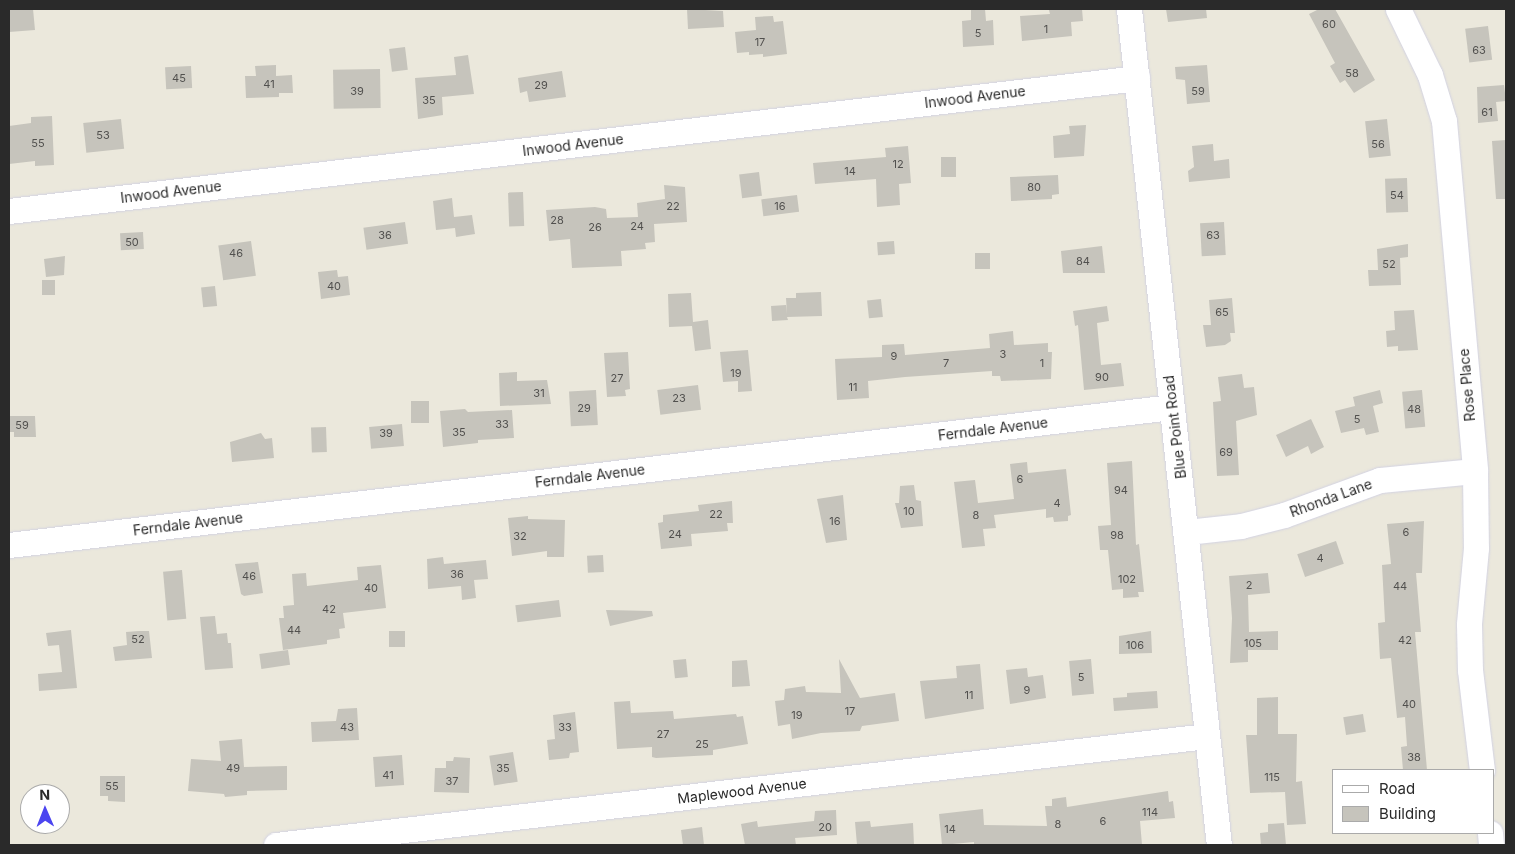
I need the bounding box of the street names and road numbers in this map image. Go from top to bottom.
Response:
street label: Inwood Avenue [923,82,1027,112]
street label: Inwood Avenue [521,130,625,160]
street label: Inwood Avenue [119,177,223,207]
street label: Rose Place [1455,348,1479,422]
street label: Blue Point Road [1160,374,1190,480]
street label: Ferndale Avenue [937,414,1049,444]
street label: Ferndale Avenue [534,461,646,491]
street label: Rhonda Lane [1287,475,1375,521]
street label: Ferndale Avenue [132,509,244,539]
street label: Maplewood Avenue [676,775,808,807]

